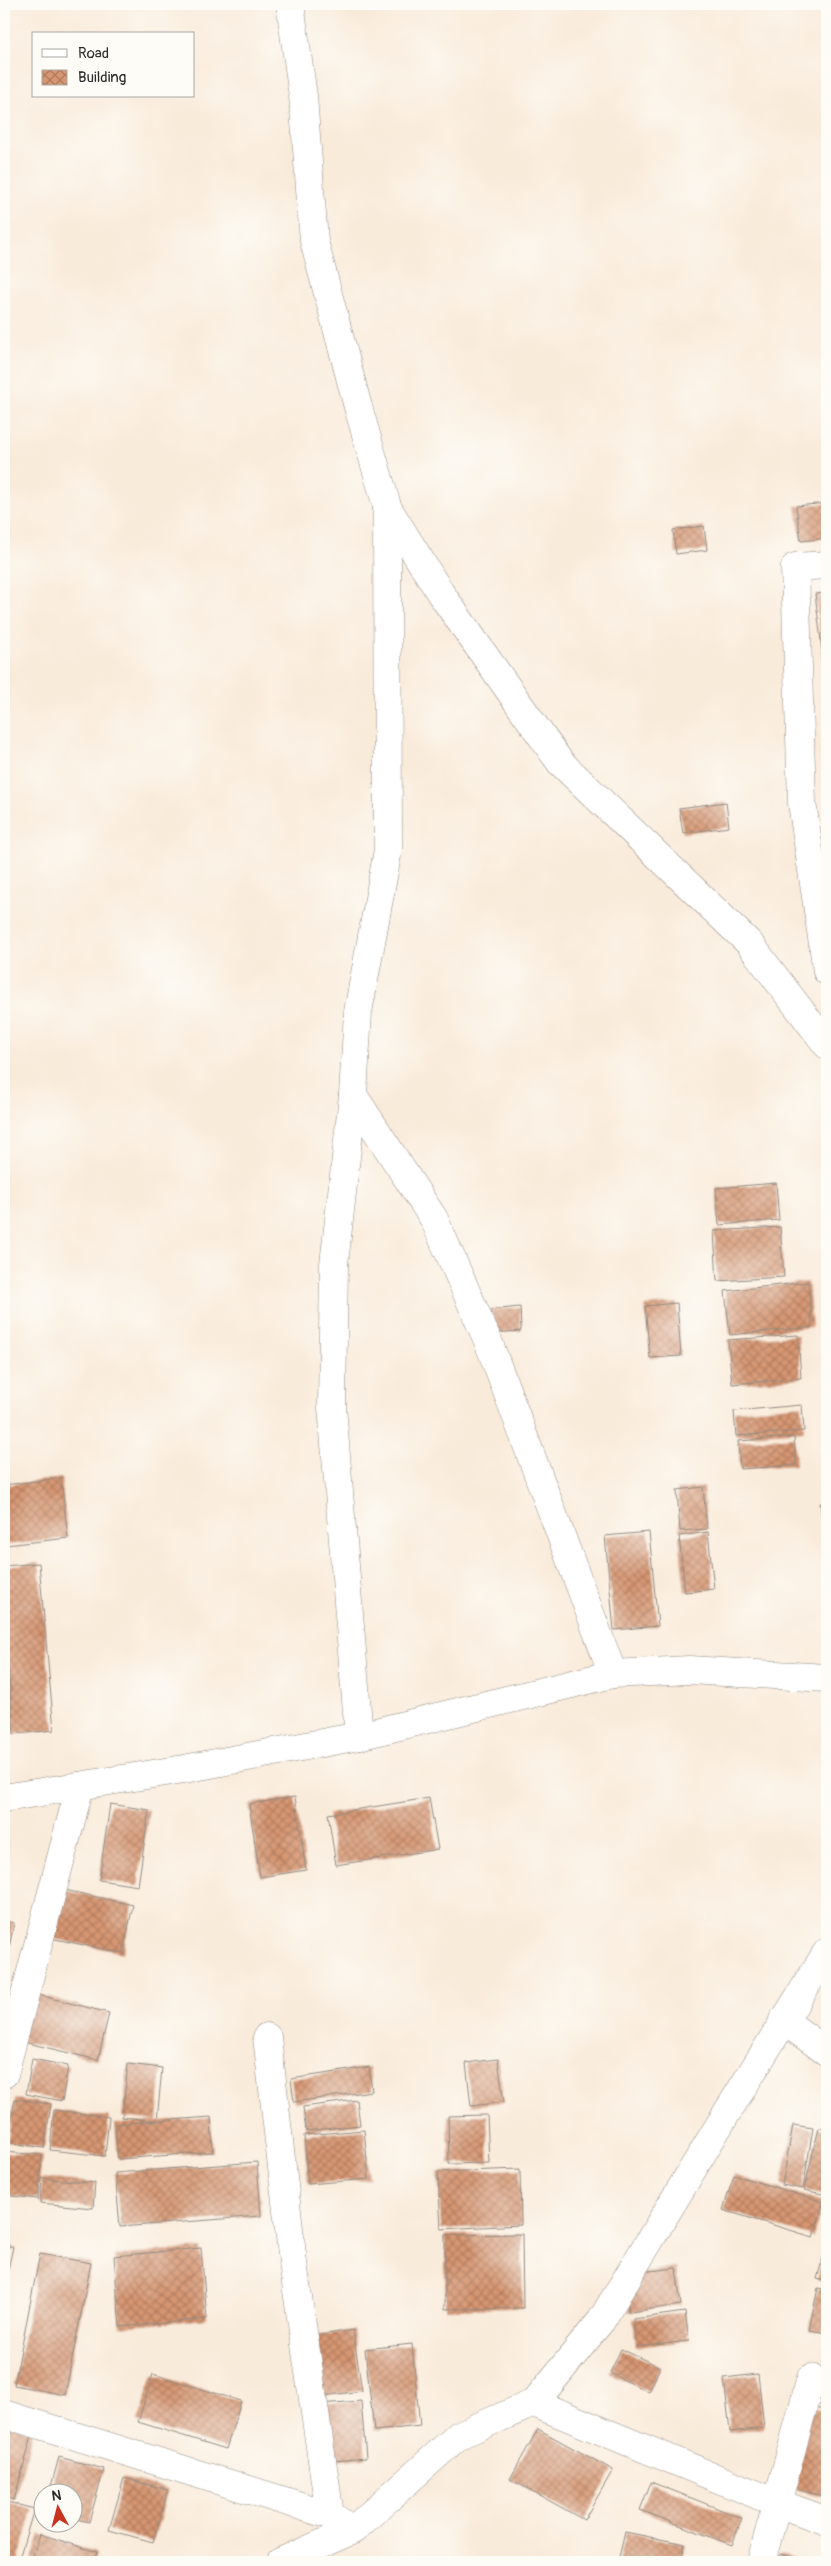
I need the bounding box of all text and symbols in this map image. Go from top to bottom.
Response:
legend [32,32,195,98]
text: Road [78,44,109,63]
text: Building [78,68,126,87]
north arrow [32,2484,82,2534]
text: N [51,2487,62,2505]

